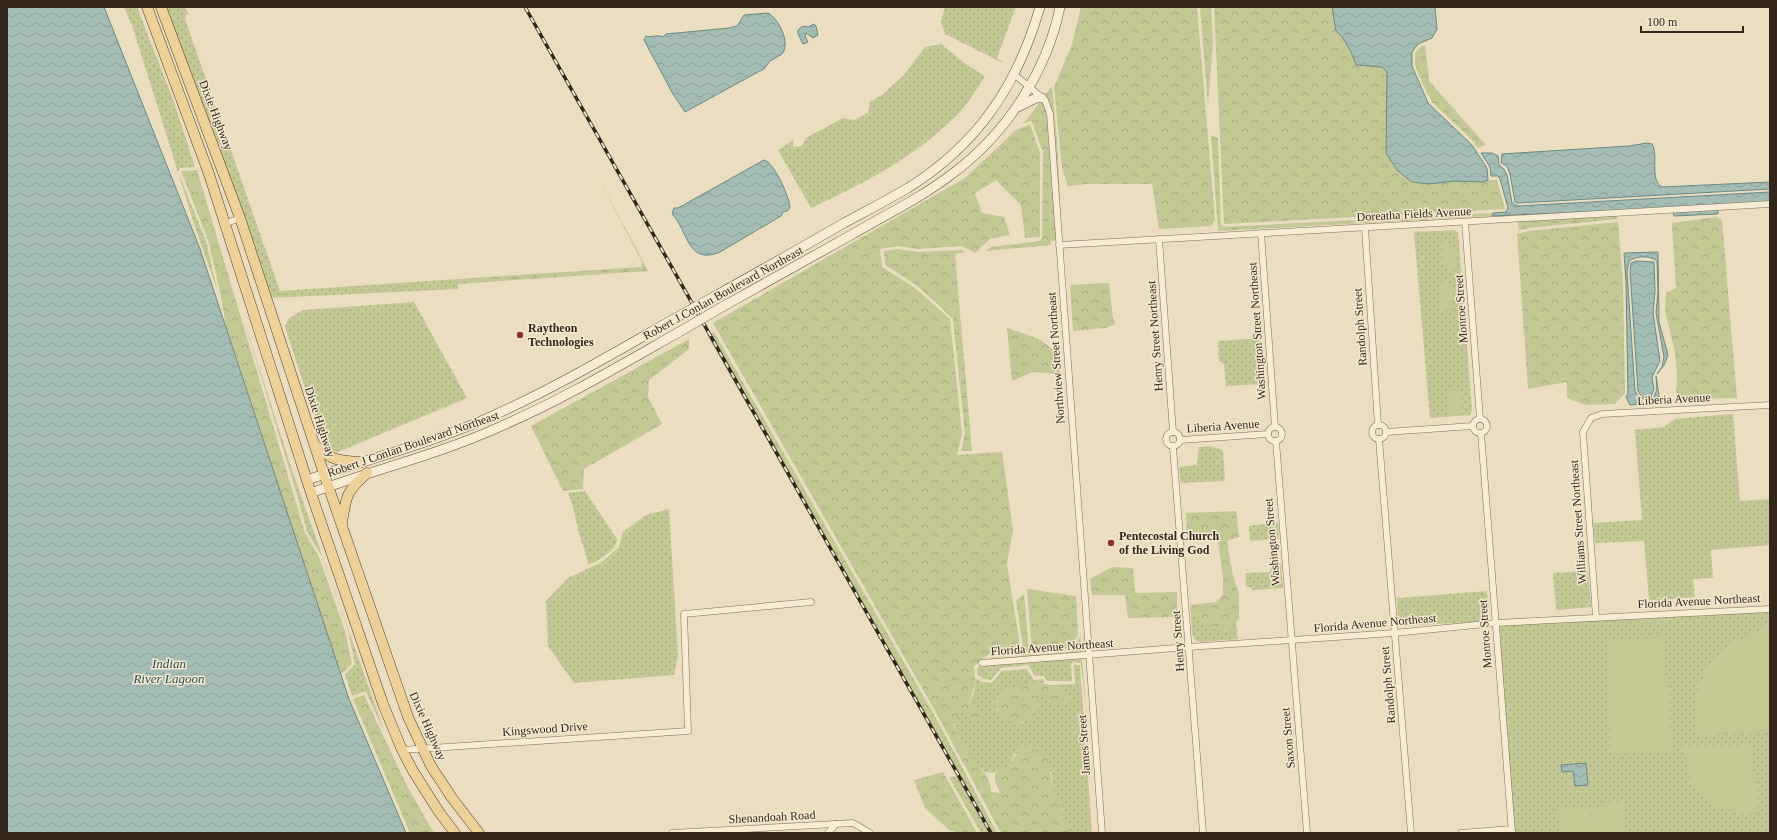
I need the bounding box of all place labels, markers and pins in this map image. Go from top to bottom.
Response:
place label: Raytheon Technologies [528,321,594,349]
marker: Raytheon Technologies [515,330,525,340]
place label: Pentecostal Church of the Living God [1119,529,1219,557]
marker: Pentecostal Church of the Living God [1106,538,1116,548]

